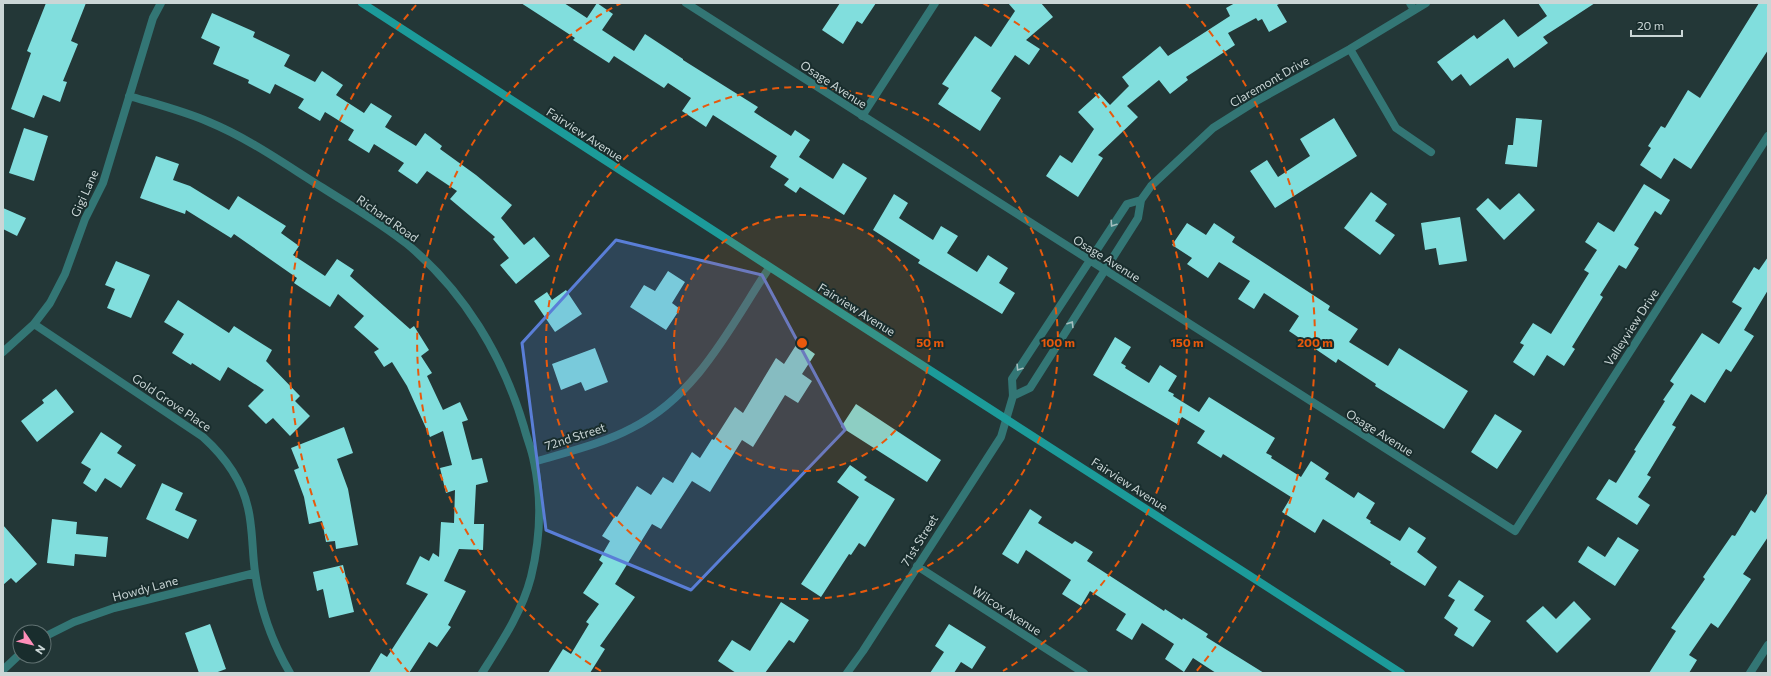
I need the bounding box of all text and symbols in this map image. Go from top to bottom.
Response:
scale bar [1631,12,1682,38]
text: 20 m [1637,18,1664,32]
street label: Claremont Drive [1227,53,1311,109]
street label: Osage Avenue [798,57,870,111]
street label: Fairview Avenue [544,104,626,164]
street label: Gigi Lane [67,167,101,219]
street label: Richard Road [354,192,422,244]
one-way arrow [1110,220,1118,227]
street label: Osage Avenue [1071,232,1143,284]
street label: Fairview Avenue [816,280,898,338]
street label: Valleyview Drive [1601,286,1661,368]
one-way arrow [1066,321,1073,328]
text: 50 m [916,335,944,349]
text: 100 m [1041,335,1075,349]
text: 150 m [1170,335,1204,349]
text: 200 m [1297,335,1333,349]
centre of rings [795,336,809,350]
one-way arrow [1016,364,1024,371]
street label: Gold Grove Place [130,370,214,434]
street label: Osage Avenue [1344,406,1416,458]
street label: 72nd Street [543,420,607,452]
street label: Fairview Avenue [1089,454,1171,514]
street label: 71st Street [898,512,940,568]
street label: Howdy Lane [111,573,179,603]
street label: Wilcox Avenue [970,582,1044,638]
north arrow [12,624,52,664]
text: N [33,643,48,657]

